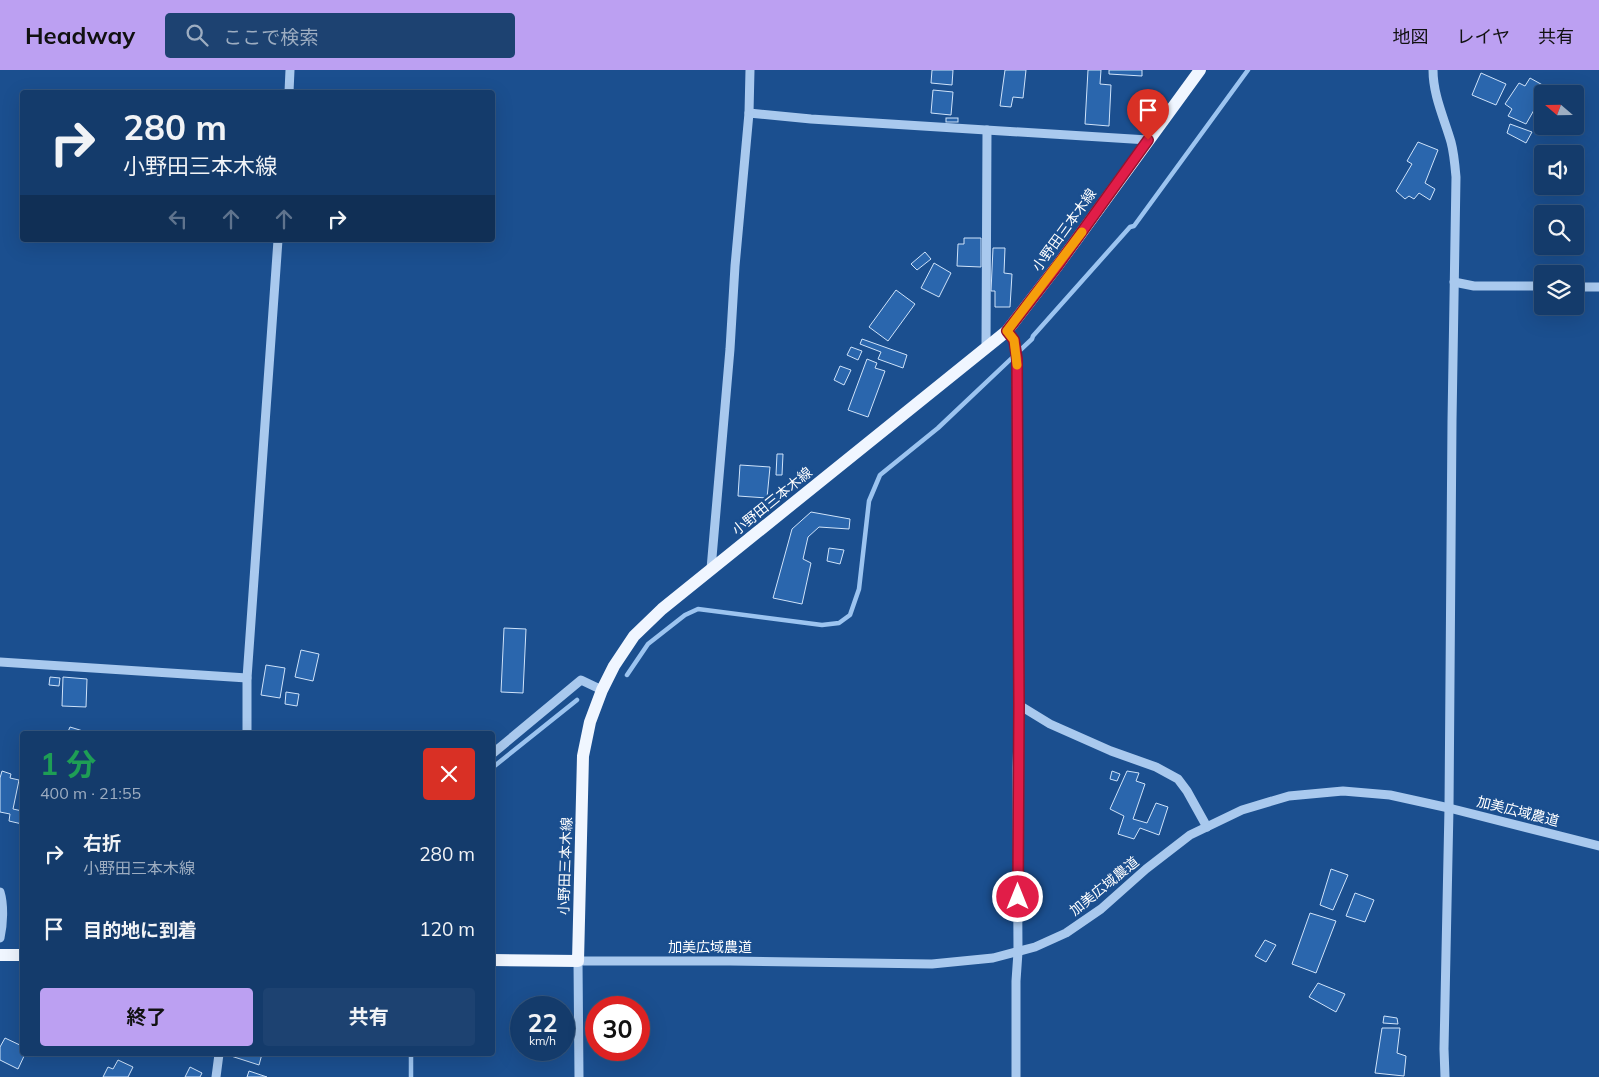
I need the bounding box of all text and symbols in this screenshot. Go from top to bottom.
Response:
search box [165,13,515,58]
text: Headway [25,20,135,50]
icon: search [183,21,211,49]
text: ここで検索 [223,25,318,49]
text: 地図 [1393,25,1429,48]
text: レイヤ [1457,25,1510,48]
text: 共有 [1538,25,1574,48]
north arrow [1534,85,1584,135]
map controls [1534,85,1584,315]
pin [1127,89,1169,140]
icon: arrive [1134,96,1162,124]
text: 280 m [123,105,227,149]
icon: right [40,110,105,175]
button: sound [1534,145,1584,195]
text: 小野田三本木線 [123,152,277,180]
street label: 小野田三本木線 [1028,185,1100,275]
icon: left [164,205,192,233]
icon: ahead [217,205,245,233]
icon: ahead [270,205,298,233]
icon: right [323,205,351,233]
button: search [1534,205,1584,255]
button: layers [1534,265,1584,315]
street label: 小野田三本木線 [728,463,816,539]
text: 1 分 [40,745,96,783]
button: close [423,748,475,800]
text: 400 m · 21:55 [40,783,141,803]
street label: 加美広域農道 [1475,792,1561,830]
street label: 小野田三本木線 [554,817,576,915]
text: 右折 [83,831,121,855]
icon: right [40,840,68,868]
text: 280 m [419,842,475,866]
street label: 加美広域農道 [1066,853,1142,919]
text: 小野田三本木線 [83,858,195,878]
position arrow [991,870,1043,922]
icon: arrive [40,915,68,943]
text: 120 m [419,917,475,941]
text: 目的地に到着 [83,918,197,942]
street label: 加美広域農道 [668,938,752,956]
button: 終了 [40,988,253,1046]
button: 共有 [263,988,475,1046]
speed limit sign: 30 [585,996,650,1061]
text: 22 [527,1007,558,1038]
text: km/h [529,1033,556,1048]

